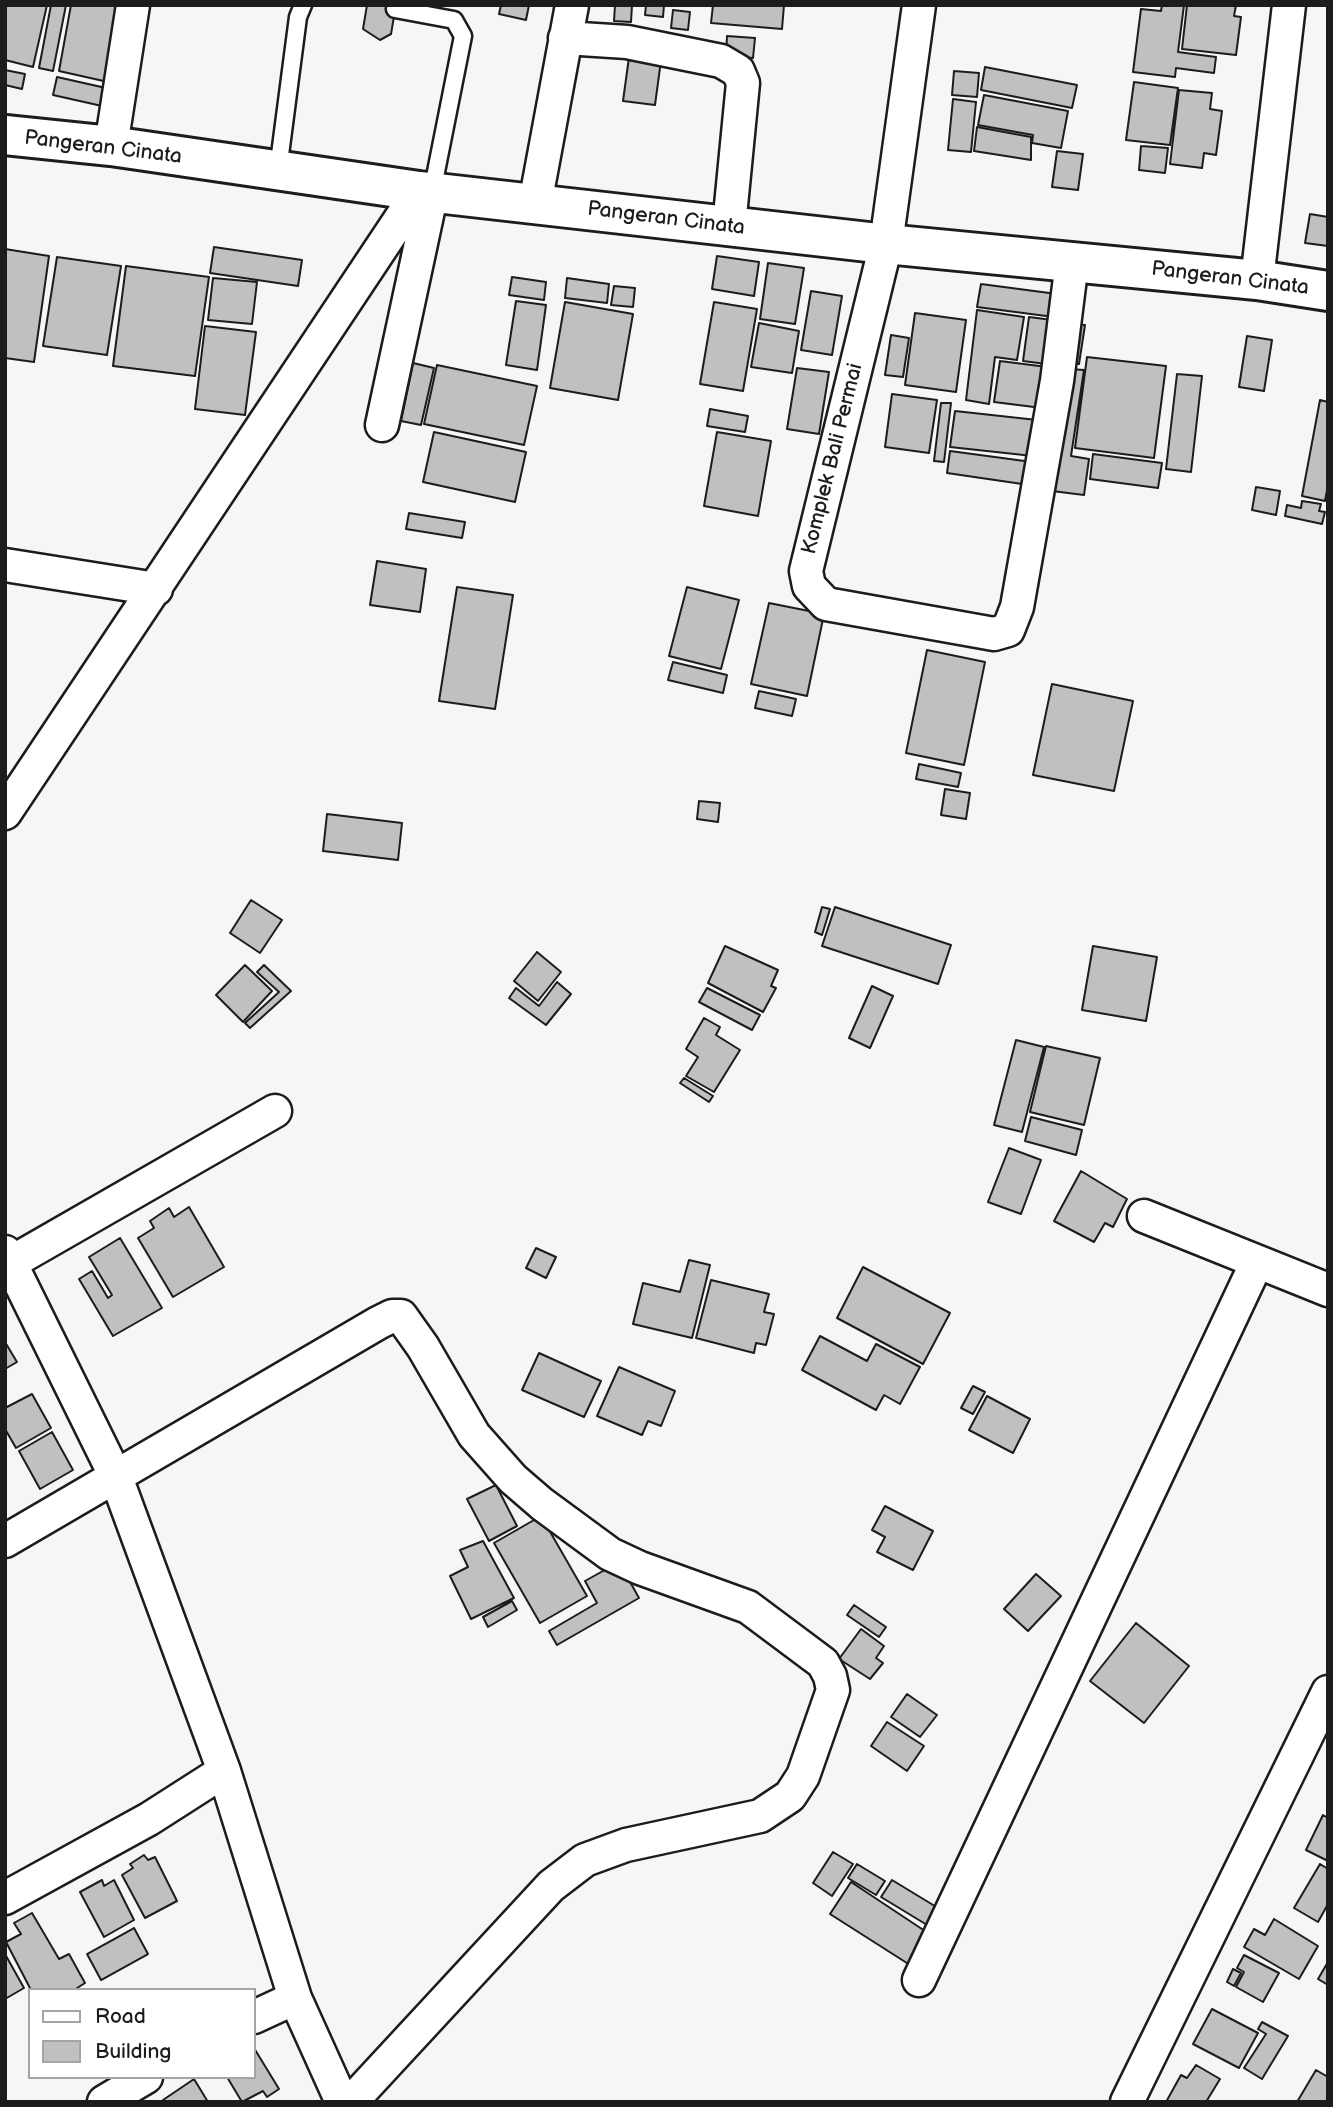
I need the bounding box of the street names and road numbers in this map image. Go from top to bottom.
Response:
street label: Pangeran Cinata [23,126,183,170]
street label: Pangeran Cinata [586,197,746,241]
street label: Pangeran Cinata [1150,257,1310,301]
street label: Komplek Bali Permai [797,361,869,557]

